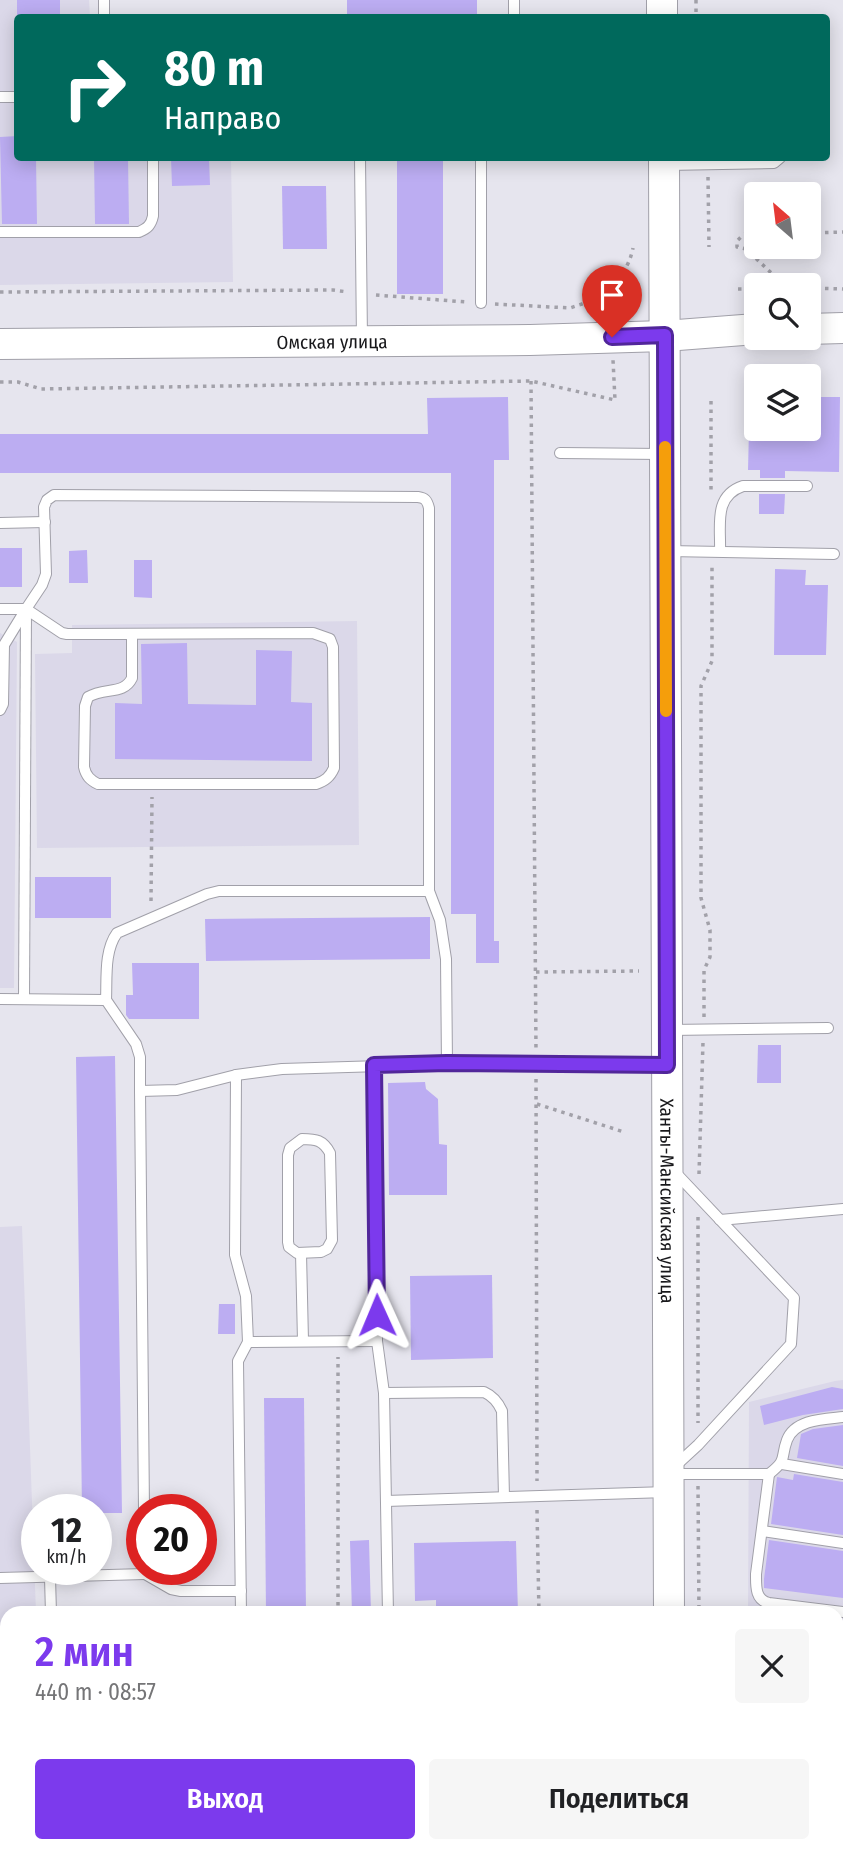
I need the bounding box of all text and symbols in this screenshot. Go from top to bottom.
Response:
text: 80 m [164,39,264,98]
icon: right [49,42,140,133]
text: Направо [164,99,281,137]
north arrow [744,182,821,259]
map controls [744,182,821,441]
pin [582,265,642,337]
button: search [744,273,821,350]
icon: arrive [593,276,631,314]
street label: Омская улица [276,330,388,353]
button: layers [744,364,821,441]
street label: Ханты-Мансийская улица [656,1098,679,1304]
position arrow [340,1278,414,1352]
speed limit sign: 20 [126,1494,217,1585]
text: 12 [51,1509,82,1551]
text: km/h [46,1546,87,1568]
text: 2 мин [35,1627,134,1677]
button: close [735,1629,809,1703]
text: 440 m · 08:57 [35,1678,156,1706]
button: Выход [35,1759,415,1839]
button: Поделиться [429,1759,809,1839]

